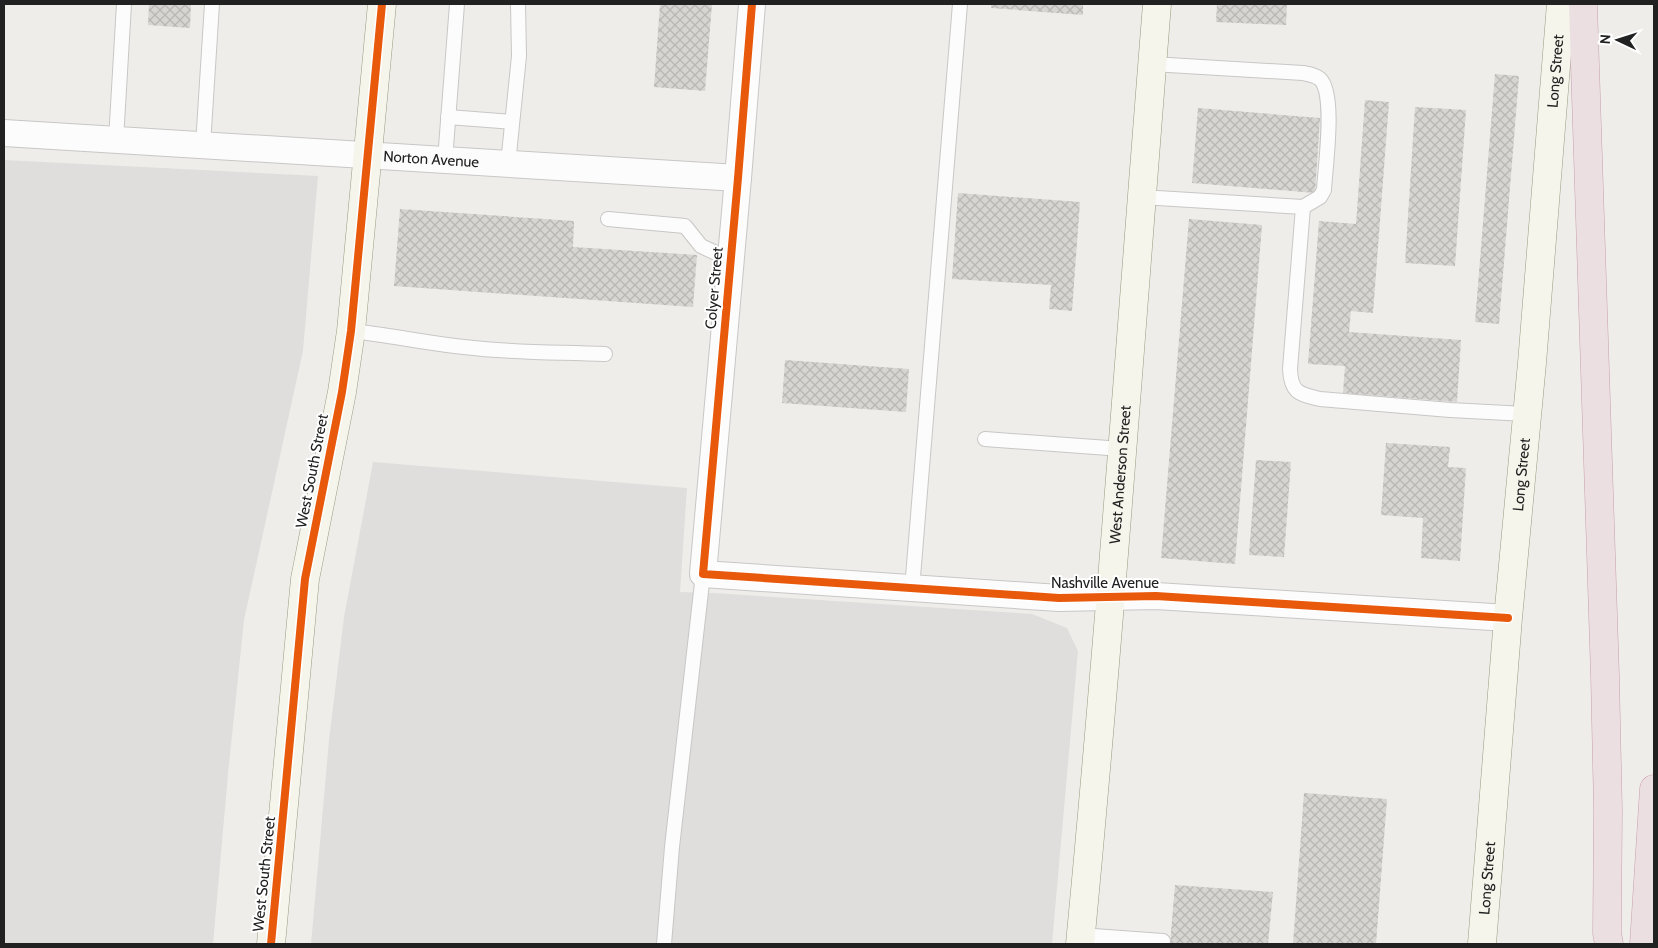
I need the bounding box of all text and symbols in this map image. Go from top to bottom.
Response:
north arrow [1593,15,1643,65]
street label: Long Street [1544,34,1568,108]
text: N [1596,34,1614,45]
street label: Norton Avenue [383,147,480,171]
street label: Colyer Street [701,246,727,330]
street label: West Anderson Street [1106,405,1135,545]
street label: West South Street [292,412,332,530]
street label: Long Street [1509,437,1534,512]
street label: Nashville Avenue [1051,574,1159,592]
street label: West South Street [249,815,279,933]
street label: Long Street [1475,841,1499,916]

